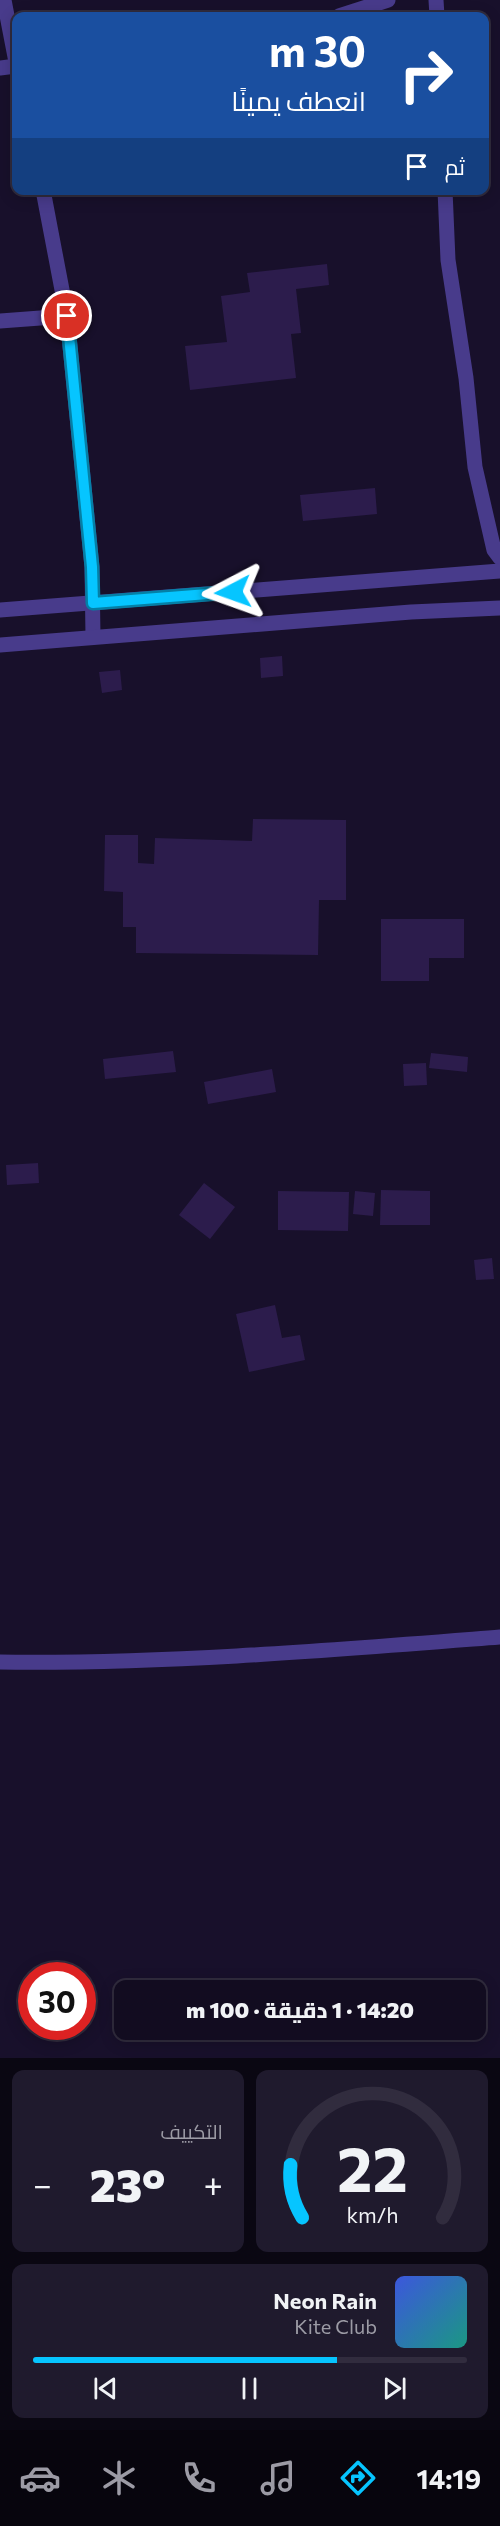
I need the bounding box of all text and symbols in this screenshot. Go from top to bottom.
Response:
text: 30 m [269,24,366,76]
icon: right [387,36,465,114]
text: انعطف يمينًا [231,84,366,117]
icon: arrive [400,150,433,183]
text: ثم [445,153,465,180]
pin [41,290,92,341]
icon: arrive [50,299,83,332]
position arrow [201,560,265,624]
speed limit sign: 30 [18,1962,96,2040]
text: 14:20 · 1 دقيقة · 100 m [186,1996,414,2023]
text: التكييف [160,2119,223,2143]
text: 22 [336,2129,408,2205]
text: 23° [90,2156,166,2211]
text: − [33,2163,52,2204]
text: + [204,2163,223,2204]
text: km/h [346,2201,398,2227]
text: Neon Rain [273,2287,377,2314]
text: Kite Club [294,2314,377,2338]
icon: previous [89,2372,122,2405]
icon: pause [233,2372,266,2405]
icon: next [378,2372,411,2405]
icon: car [19,2457,61,2499]
icon: climate [98,2457,140,2499]
icon: phone [178,2457,220,2499]
icon: music [257,2457,299,2499]
icon: directions [337,2457,379,2499]
text: 14:19 [416,2462,481,2495]

